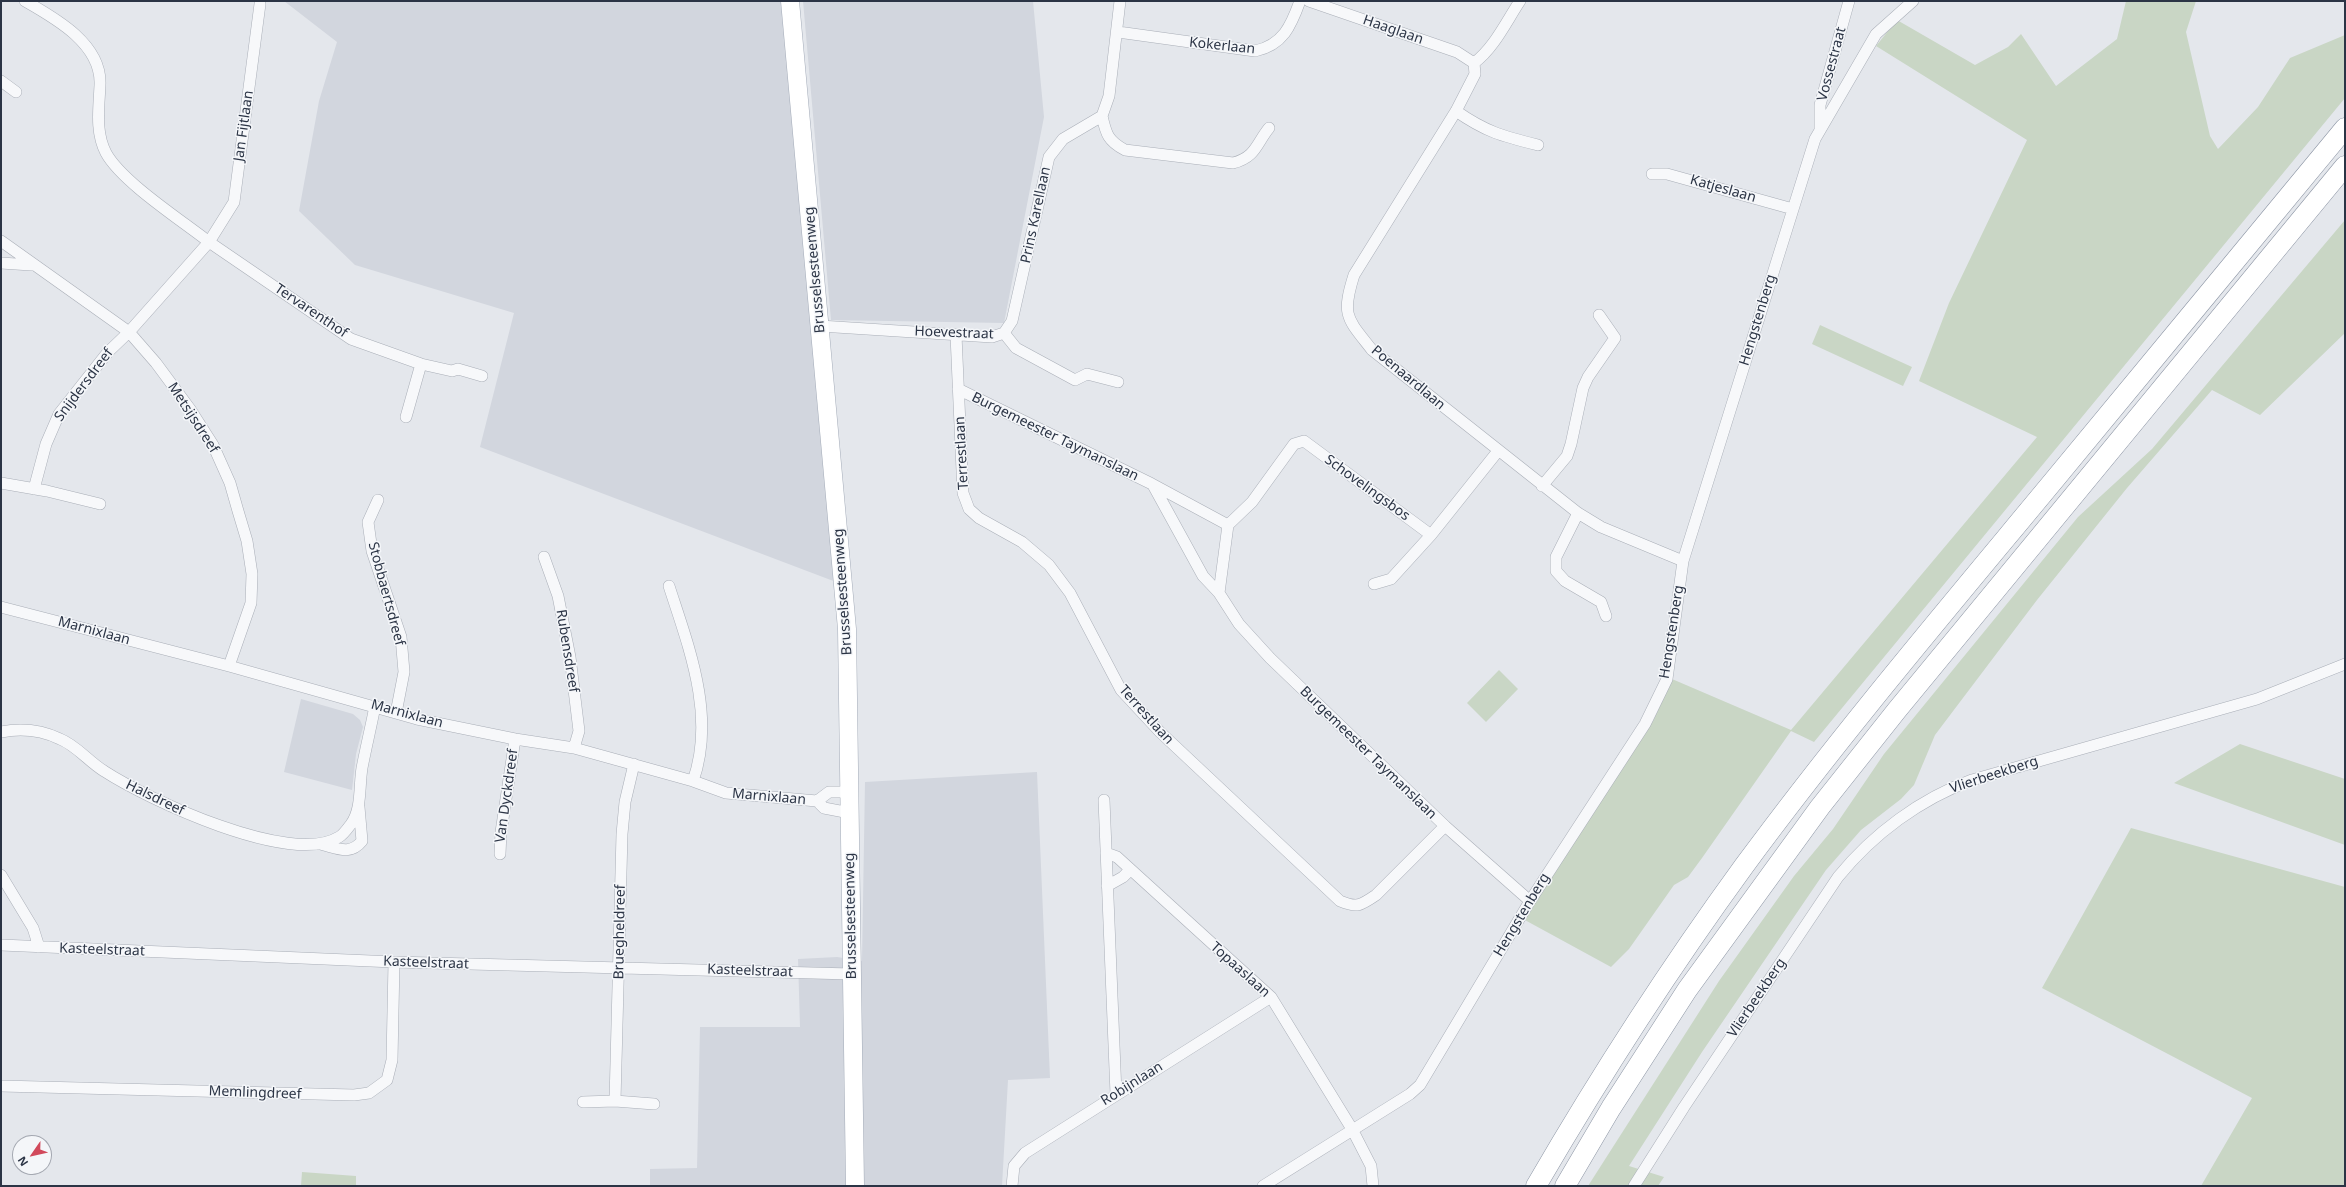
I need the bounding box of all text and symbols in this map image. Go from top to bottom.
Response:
street label: Haaglaan [1361,12,1425,48]
street label: Vossestraat [1814,25,1850,103]
street label: Kokerlaan [1188,34,1256,58]
street label: Jan Fijtlaan [231,89,257,163]
street label: Prins Karellaan [1018,165,1054,265]
street label: Katjeslaan [1688,172,1758,206]
street label: Brusselsesteenweg [801,206,829,334]
street label: Hengstenberg [1736,272,1780,368]
street label: Tervarenthof [271,280,351,342]
street label: Hoevestraat [914,323,994,343]
street label: Poenaardlaan [1368,342,1448,414]
street label: Snijdersdreef [51,345,117,425]
street label: Metsijsdreef [164,379,222,457]
street label: Burgemeester Taymanslaan [969,389,1141,485]
street label: Terrestlaan [952,416,972,490]
street label: Schovelingsbos [1321,451,1413,525]
street label: Brusselsesteenweg [830,528,856,656]
street label: Stobbaertsdreef [364,540,408,648]
street label: Hengstenberg [1656,584,1688,680]
street label: Rubensdreef [552,608,582,694]
street label: Marnixlaan [56,613,132,649]
street label: Terrestlaan [1115,682,1177,748]
street label: Burgemeester Taymanslaan [1296,683,1440,823]
street label: Marnixlaan [369,696,445,732]
street label: Van Dyckdreef [492,748,522,844]
street label: Vlierbeekberg [1948,753,2040,797]
street label: Halsdreef [123,777,187,819]
street label: Marnixlaan [731,785,807,809]
street label: Brusselsesteenweg [841,852,861,980]
street label: Hengstenberg [1490,870,1554,960]
street label: Bruegheldreef [611,884,629,980]
street label: Topaaslaan [1207,939,1273,1001]
street label: Kasteelstraat [59,940,145,960]
street label: Kasteelstraat [383,953,469,973]
street label: Vlierbeekberg [1724,955,1790,1041]
street label: Kasteelstraat [707,961,793,981]
street label: Robijnlaan [1098,1058,1166,1110]
street label: Memlingdreef [208,1083,302,1103]
north arrow [12,1135,52,1175]
text: N [14,1154,31,1169]

